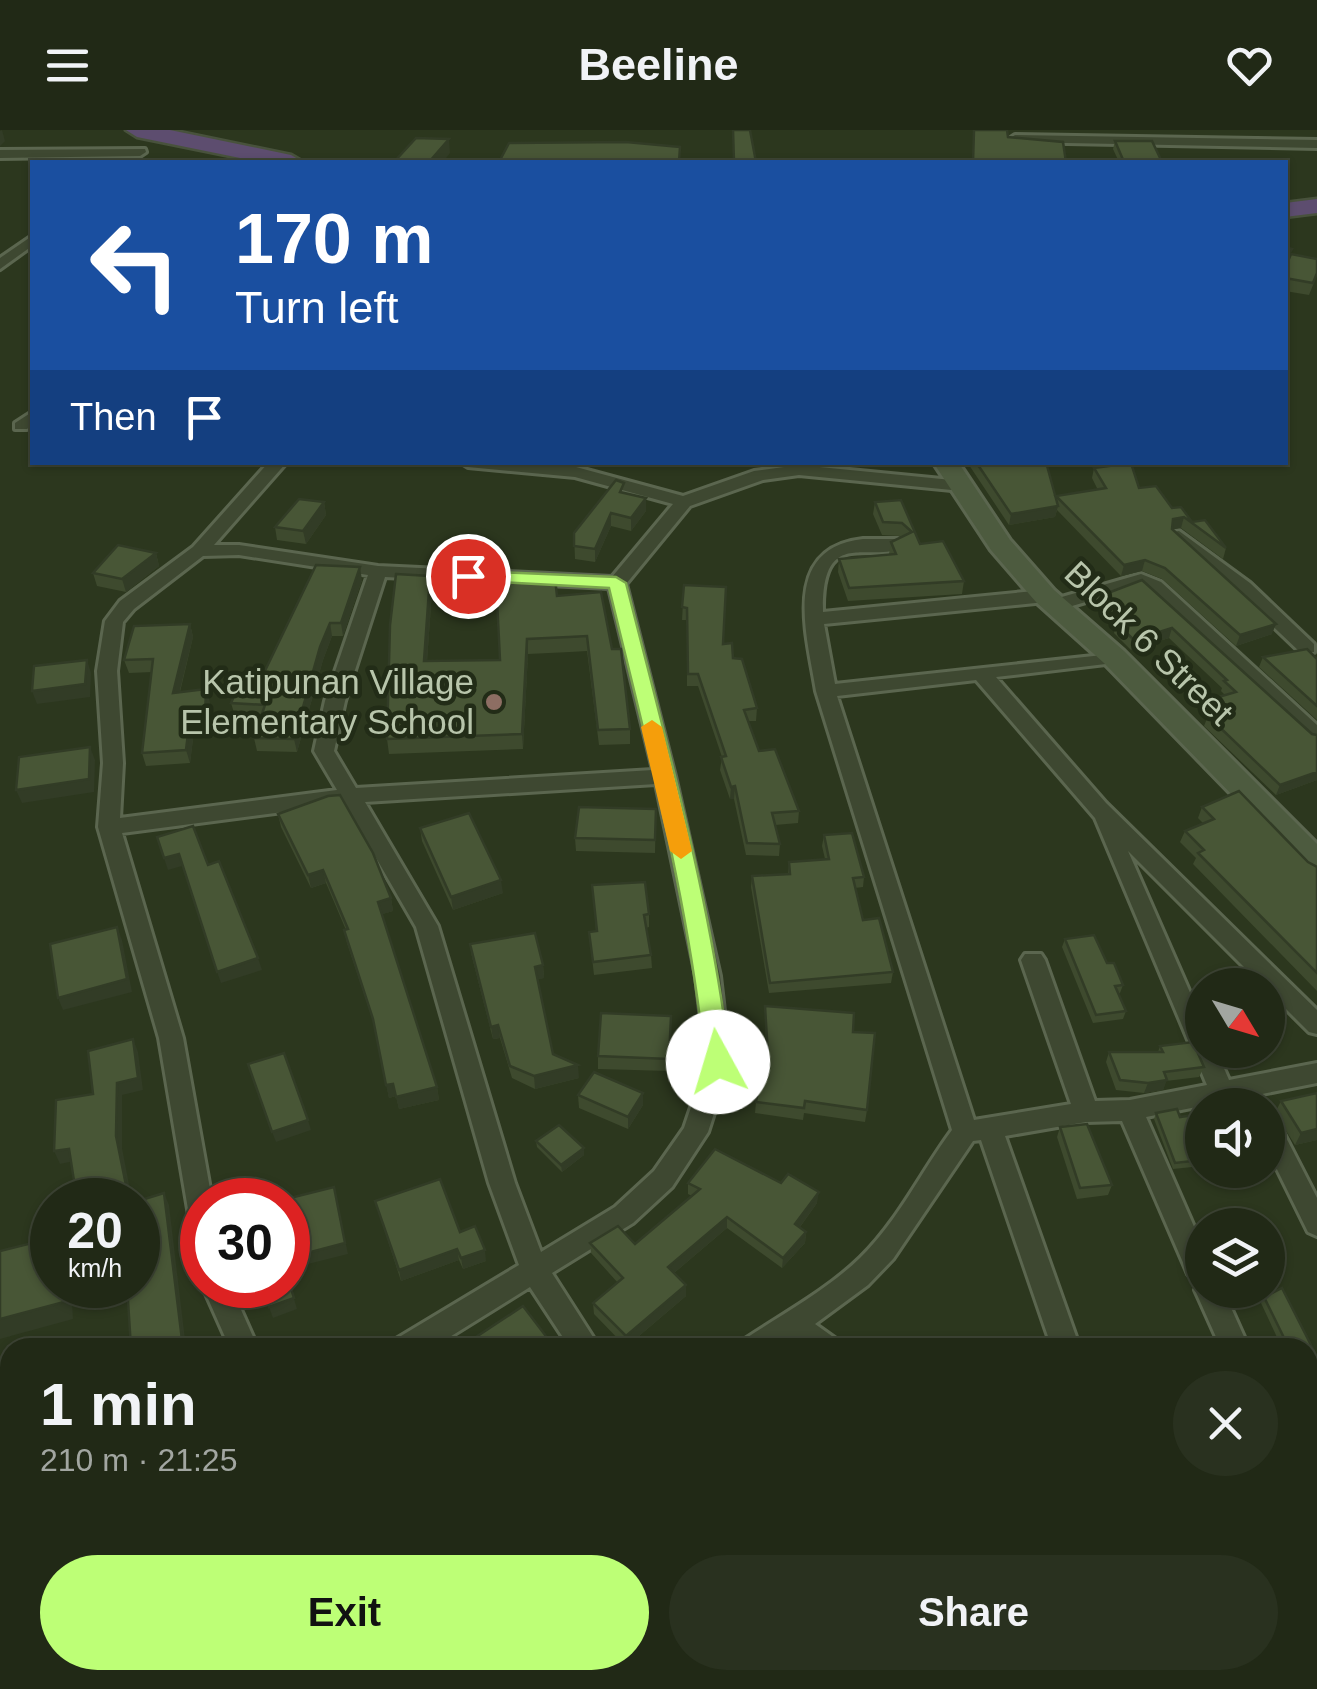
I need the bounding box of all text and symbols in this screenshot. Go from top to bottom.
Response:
icon: menu [40,38,95,93]
icon: heart [1222,38,1277,93]
text: Beeline [578,39,739,90]
icon: left [70,200,200,330]
text: 170 m [235,200,433,278]
text: Turn left [235,282,398,333]
icon: arrive [177,390,232,445]
text: Then [70,396,157,438]
pin [426,534,511,619]
icon: arrive [441,549,496,604]
street label: Block 6 Street [1057,553,1241,733]
place label: Katipunan Village Elementary School [180,662,474,741]
marker: Katipunan Village Elementary School [483,691,505,713]
north arrow [1185,968,1285,1068]
map controls [1185,968,1285,1308]
position arrow [666,1010,770,1114]
button: sound [1185,1088,1285,1188]
speed limit sign: 30 [180,1178,310,1308]
text: 20 [67,1203,123,1259]
button: layers [1185,1208,1285,1308]
text: km/h [68,1254,122,1282]
text: 1 min [40,1371,197,1438]
button: close [1173,1371,1278,1476]
text: 210 m · 21:25 [40,1442,237,1478]
button: Exit [40,1555,649,1670]
button: Share [669,1555,1278,1670]

